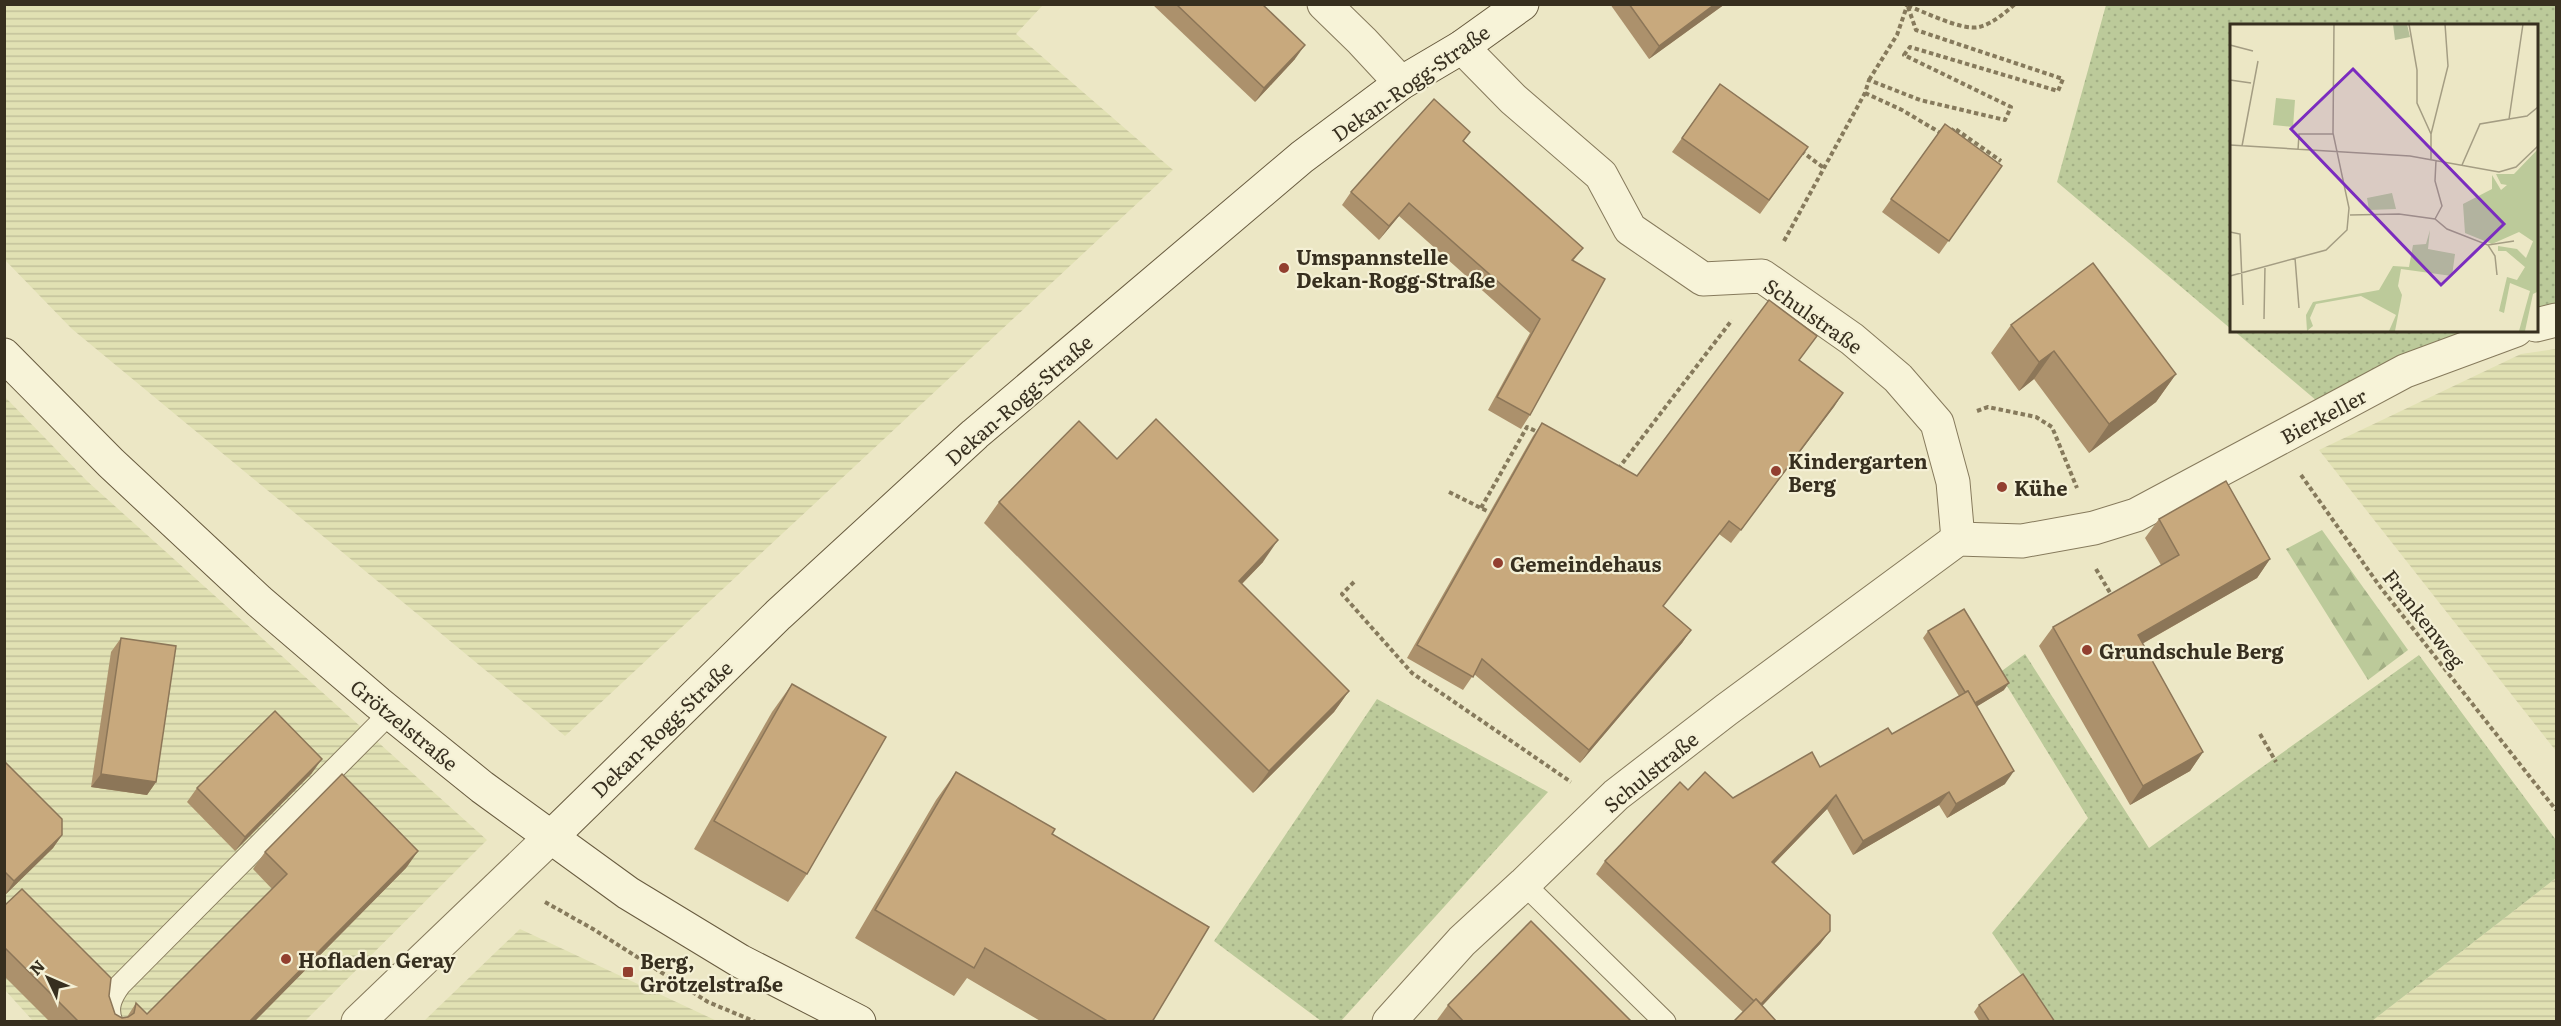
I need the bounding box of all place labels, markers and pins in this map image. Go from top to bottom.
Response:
place label: Umspannstelle Dekan-Rogg-Straße [1296,241,1495,294]
marker: Umspannstelle Dekan-Rogg-Straße [1277,261,1291,275]
place label: Kindergarten Berg [1788,445,1928,498]
marker: Kindergarten Berg [1769,464,1783,478]
place label: Kühe [2014,472,2068,502]
marker: Kühe [1995,480,2009,494]
place label: Gemeindehaus [1510,548,1661,578]
marker: Gemeindehaus [1491,556,1505,570]
place label: Grundschule Berg [2099,635,2285,665]
marker: Grundschule Berg [2080,643,2094,657]
place label: Hofladen Geray [298,944,456,974]
place label: Berg, Grötzelstraße [640,945,783,998]
marker: Hofladen Geray [279,952,293,966]
marker: Berg, Grötzelstraße [621,965,635,979]

